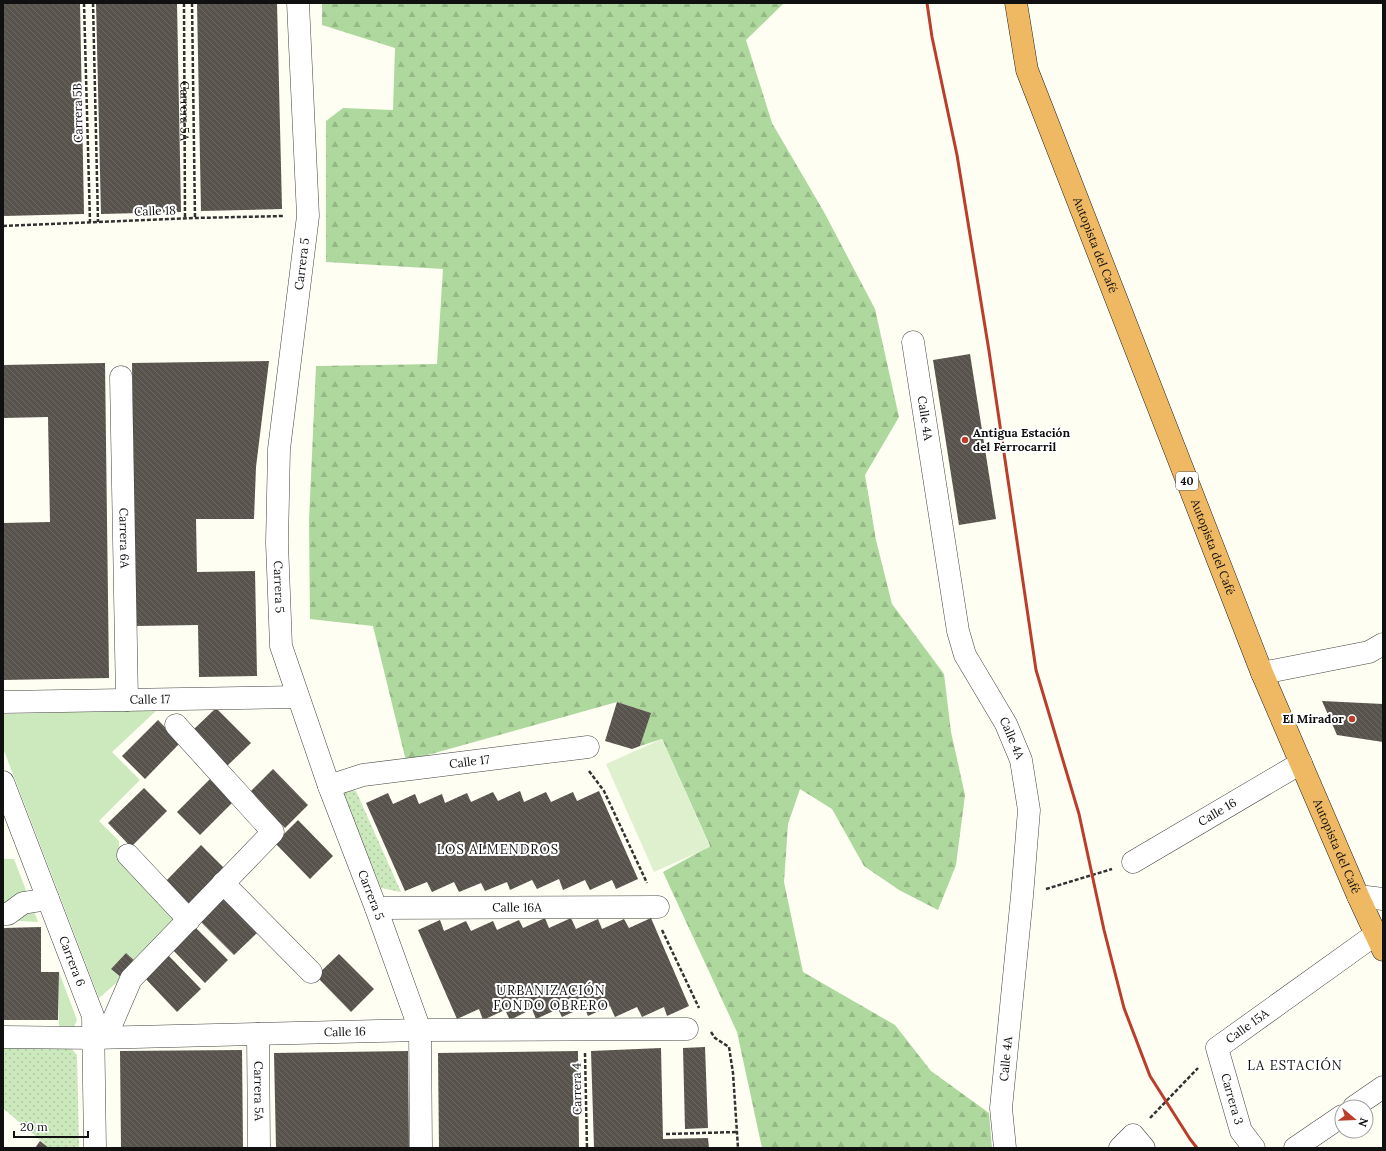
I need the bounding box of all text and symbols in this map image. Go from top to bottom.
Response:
street label: Carrera 5A [177,81,193,142]
street label: Carrera 5B [69,83,86,143]
street label: Autopista del Café [1070,194,1121,296]
street label: Calle 18 [134,202,176,219]
street label: Carrera 5 [291,237,312,291]
street label: Calle 4A [914,395,936,442]
place label: Antigua Estación del Ferrocarril [973,425,1070,454]
marker: Antigua Estación del Ferrocarril [960,435,970,445]
road number: 40 [1176,472,1198,490]
street label: Autopista del Café [1188,496,1239,598]
street label: Carrera 6A [116,508,133,569]
street label: Carrera 5 [271,560,288,613]
street label: Calle 17 [129,691,171,707]
place label: El Mirador [1282,711,1344,726]
street label: Calle 4A [996,714,1028,762]
marker: El Mirador [1347,714,1357,724]
street label: Calle 17 [448,751,491,771]
street label: Calle 16 [1195,795,1239,829]
street label: Autopista del Café [1310,796,1364,896]
district label: LOS ALMENDROS [437,841,559,858]
street label: Carrera 5 [355,868,388,922]
street label: Calle 16A [492,899,542,915]
street label: Carrera 6 [56,934,89,988]
district label: URBANIZACIÓN FONDO OBRERO [493,982,609,1014]
street label: Calle 15A [1223,1005,1272,1046]
street label: Calle 16 [324,1023,366,1039]
street label: Calle 4A [996,1035,1015,1082]
district label: LA ESTACIÓN [1247,1057,1343,1074]
street label: Carrera 5A [251,1061,267,1122]
street label: Carrera 4 [569,1062,584,1115]
street label: Carrera 3 [1218,1072,1247,1126]
north arrow [1334,1099,1374,1139]
scale bar [14,1113,88,1139]
text: N [1355,1116,1371,1129]
text: 20 m [20,1119,48,1134]

